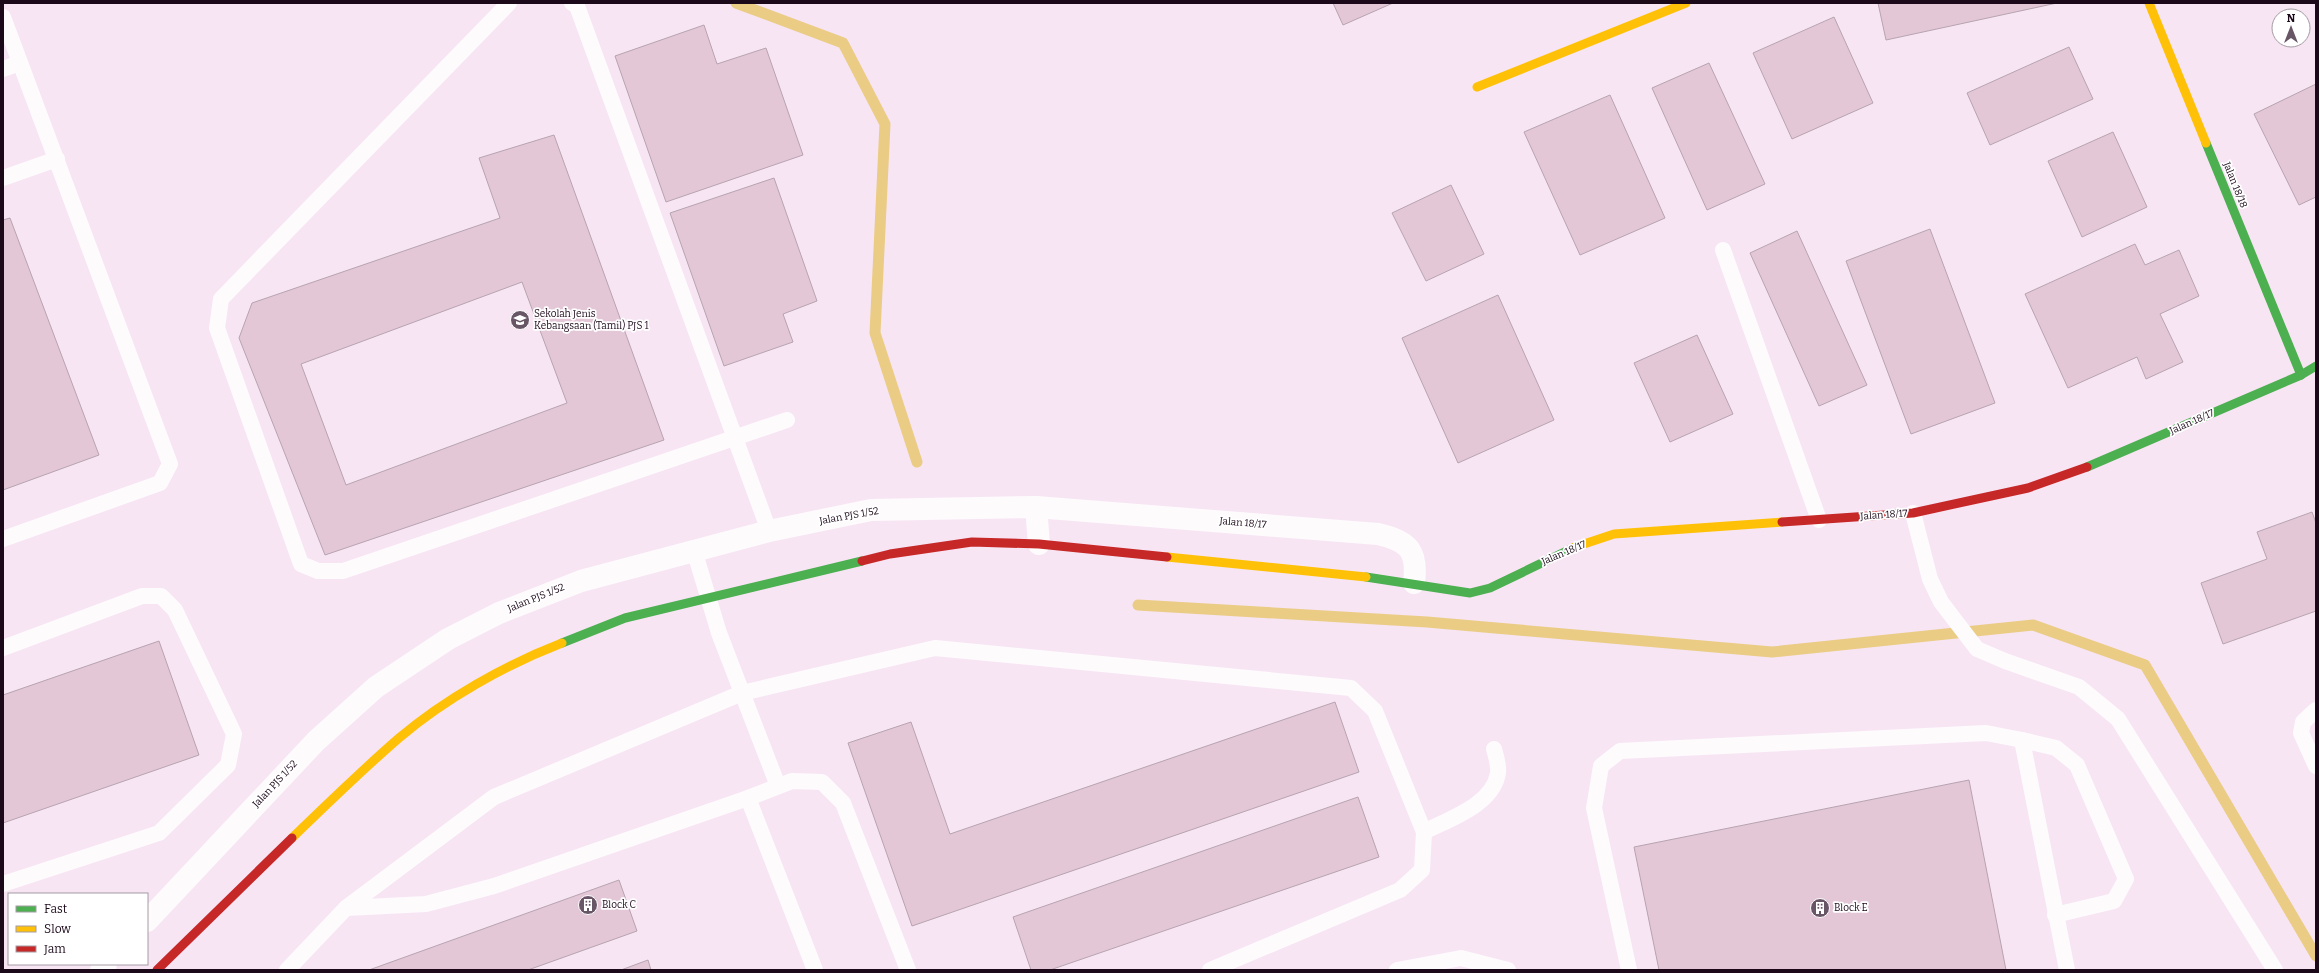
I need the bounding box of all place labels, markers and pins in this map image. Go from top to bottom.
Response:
place label: Sekolah Jenis Kebangsaan (Tamil) PJS 1 [534,308,648,332]
school or university icon: Sekolah Jenis Kebangsaan (Tamil) PJS 1 [509,309,531,331]
building icon: Block C [577,894,599,916]
building icon: Block E [1809,897,1831,919]
place label: Block C [602,899,636,911]
place label: Block E [1834,902,1868,914]

